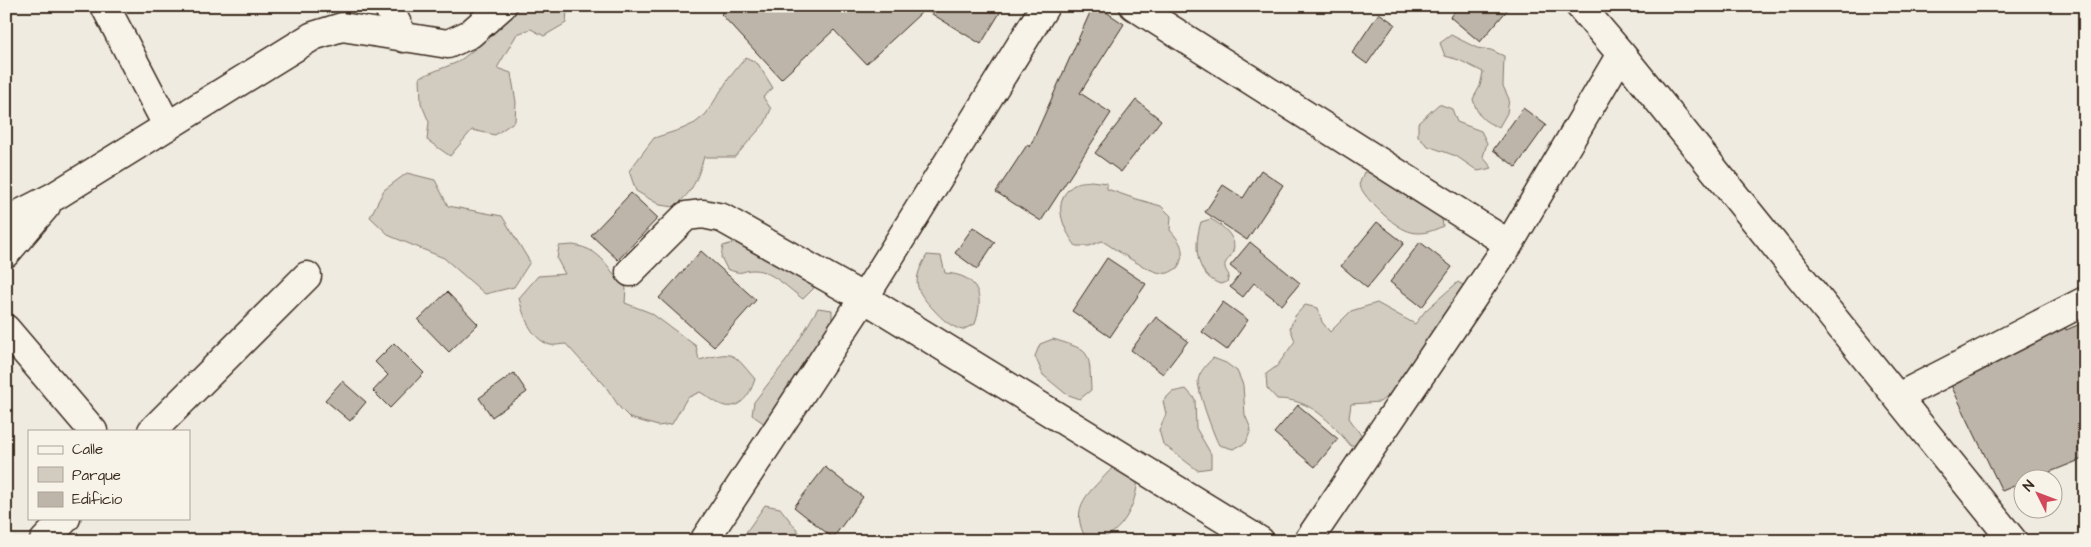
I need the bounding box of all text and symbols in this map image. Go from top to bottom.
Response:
legend [28,430,190,520]
text: Calle [72,439,103,460]
text: Parque [72,465,121,486]
north arrow [2014,470,2064,520]
text: N [2019,476,2040,496]
text: Edificio [72,489,123,510]

